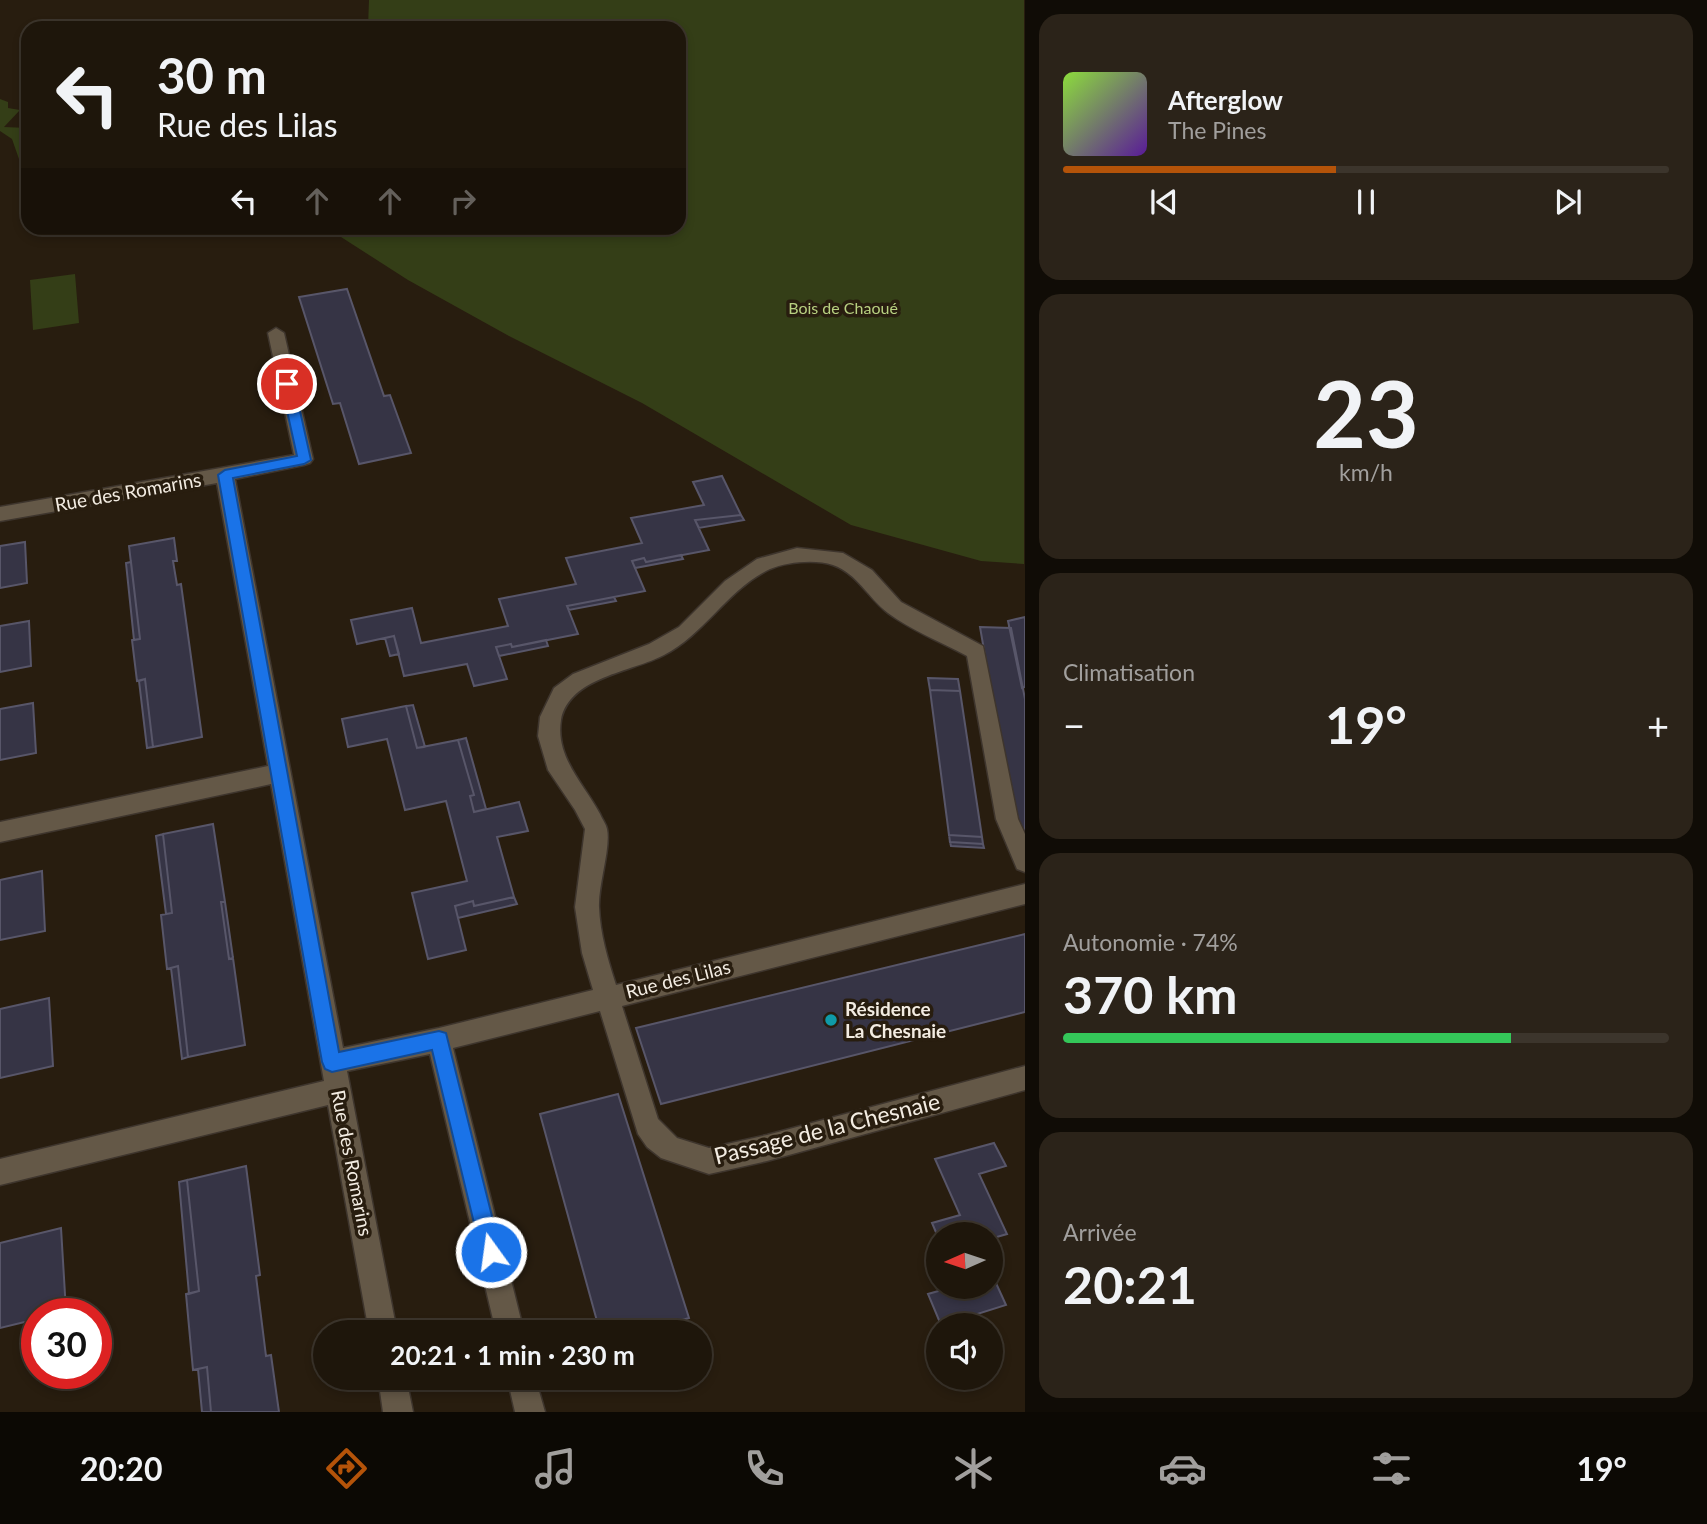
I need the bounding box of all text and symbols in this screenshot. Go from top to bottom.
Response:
text: 30 m [157,46,267,104]
icon: left [42,49,133,140]
text: Afterglow [1168,84,1283,116]
text: Rue des Lilas [157,105,338,144]
text: The Pines [1168,116,1266,144]
icon: left [225,182,263,220]
icon: ahead [298,182,336,220]
icon: ahead [371,182,409,220]
icon: right [444,182,482,220]
icon: previous [1145,183,1183,221]
icon: pause [1347,183,1385,221]
icon: next [1549,183,1587,221]
park label: Bois de Chaoué [788,298,898,317]
pin [257,354,317,414]
text: 23 [1313,358,1419,467]
icon: arrive [268,365,306,403]
text: km/h [1339,458,1393,486]
street label: Rue des Romarins [53,467,203,516]
text: Climatisation [1063,658,1195,686]
text: 19° [1325,693,1407,755]
text: − [1063,702,1085,748]
text: + [1647,702,1669,748]
text: Autonomie · 74% [1063,928,1238,956]
street label: Rue des Lilas [623,954,733,1003]
text: 370 km [1063,963,1237,1025]
place label: Résidence La Chesnaie [845,997,946,1042]
marker: Résidence La Chesnaie [823,1012,839,1028]
street label: Passage de la Chesnaie [711,1086,943,1170]
street label: Rue des Romarins [327,1088,378,1238]
position arrow [454,1215,528,1289]
text: Arrivée [1063,1218,1137,1246]
north arrow [926,1222,1003,1298]
map controls [926,1222,1003,1390]
text: 20:21 [1063,1253,1197,1315]
speed limit sign: 30 [21,1298,112,1389]
button: sound [926,1313,1003,1390]
text: 20:21 · 1 min · 230 m [390,1339,635,1371]
icon: directions [322,1444,371,1493]
icon: music [531,1444,580,1493]
icon: phone [740,1444,789,1493]
icon: climate [949,1444,998,1493]
icon: car [1158,1444,1207,1493]
icon: filters [1367,1444,1416,1493]
text: 20:20 [80,1449,162,1488]
text: 19° [1576,1449,1627,1488]

